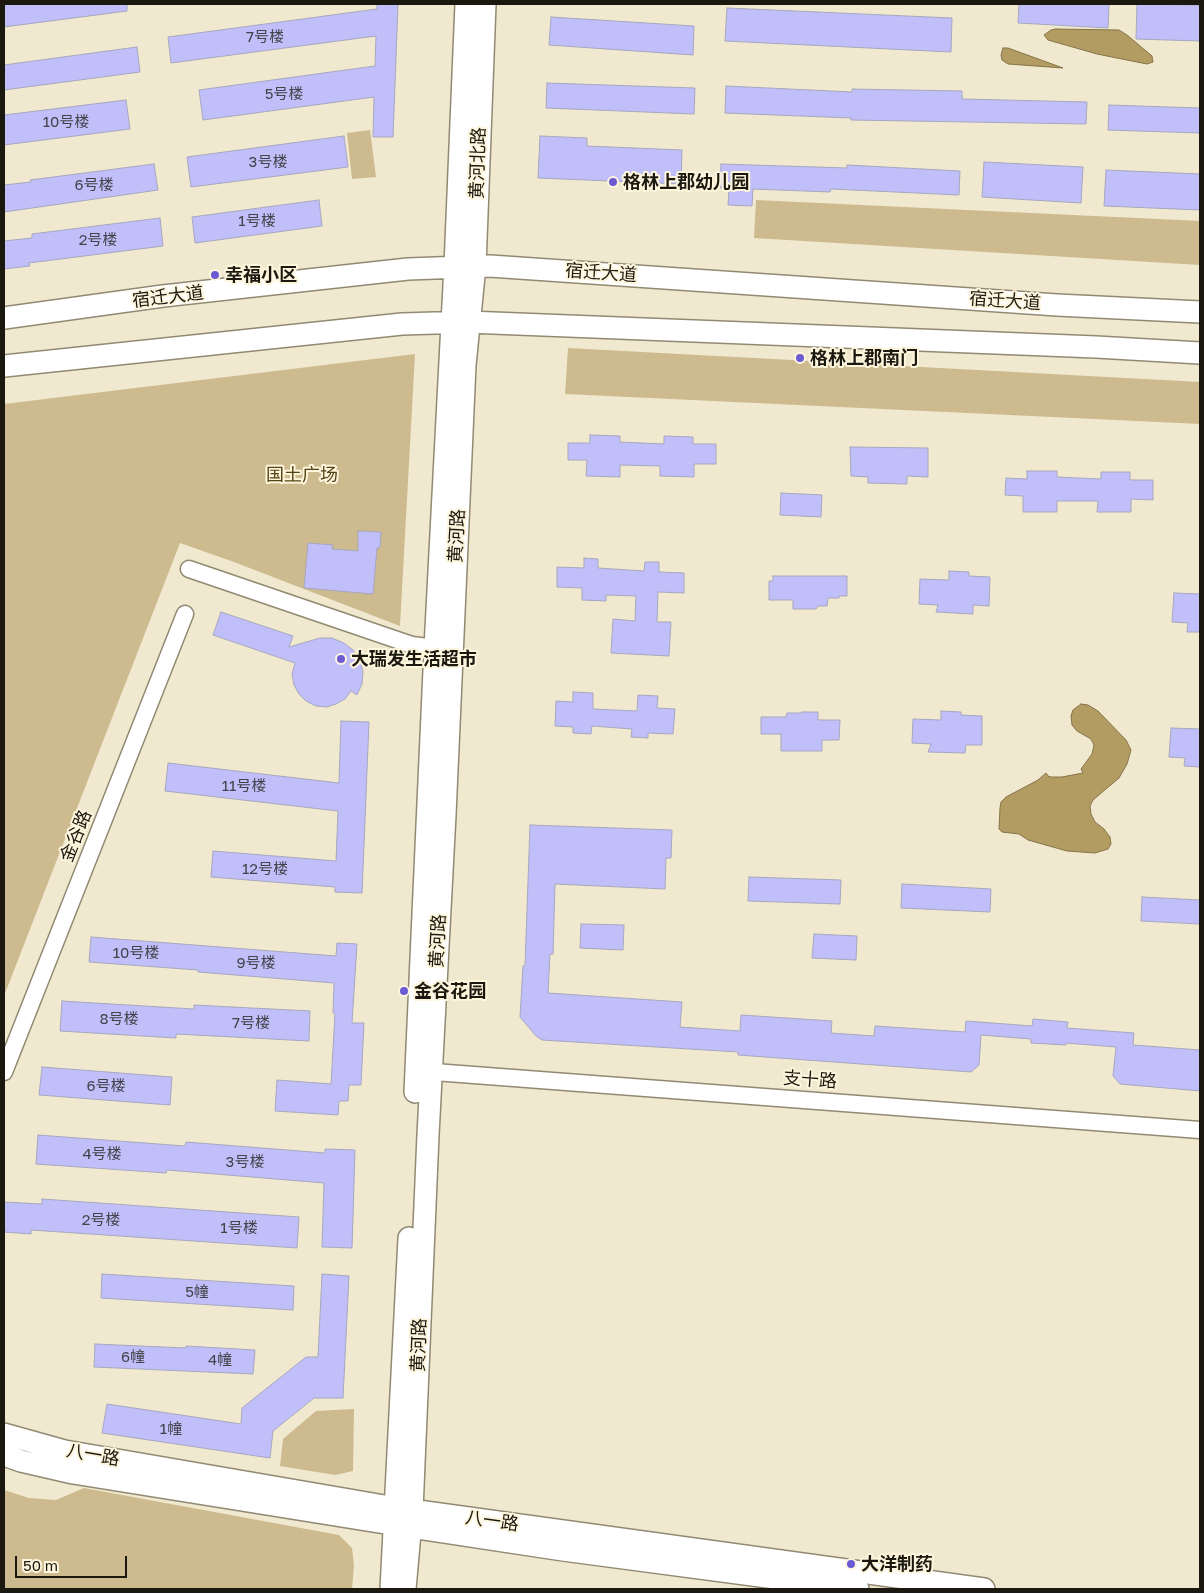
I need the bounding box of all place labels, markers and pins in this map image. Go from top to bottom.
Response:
place label: 格林上郡幼儿园 [623,171,749,193]
marker: 格林上郡幼儿园 [607,176,619,188]
place label: 幸福小区 [225,264,297,286]
marker: 幸福小区 [209,269,221,281]
place label: 格林上郡南门 [810,347,918,369]
marker: 格林上郡南门 [794,352,806,364]
place label: 大瑞发生活超市 [351,648,477,670]
marker: 大瑞发生活超市 [335,653,347,665]
place label: 金谷花园 [414,980,486,1002]
marker: 金谷花园 [398,985,410,997]
place label: 大洋制药 [861,1553,933,1575]
marker: 大洋制药 [845,1558,857,1570]

